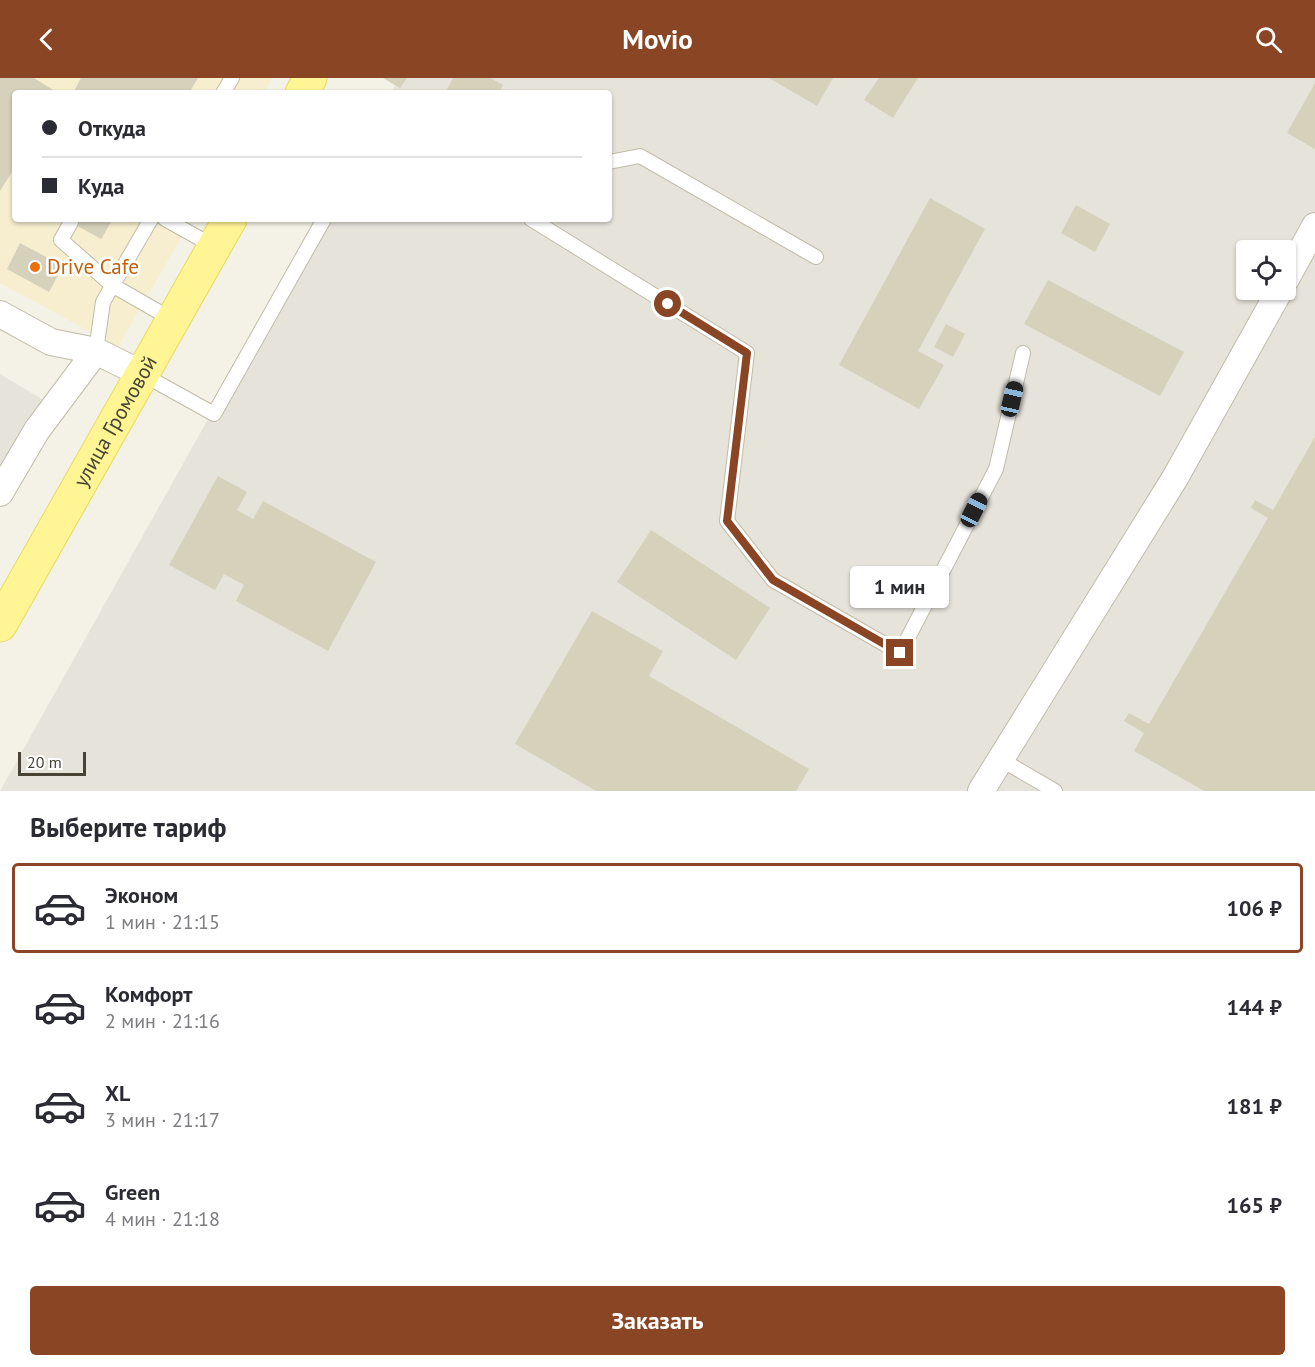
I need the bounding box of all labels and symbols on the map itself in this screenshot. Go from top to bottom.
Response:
place label: Drive Cafe [47,253,139,280]
marker: Drive Cafe [28,260,42,274]
route start [654,290,681,317]
street label: улица Громовой [67,351,163,492]
car [999,379,1025,419]
car [958,490,990,530]
callout: 1 мин [850,566,950,608]
route end [886,639,913,666]
scale bar [18,749,86,776]

